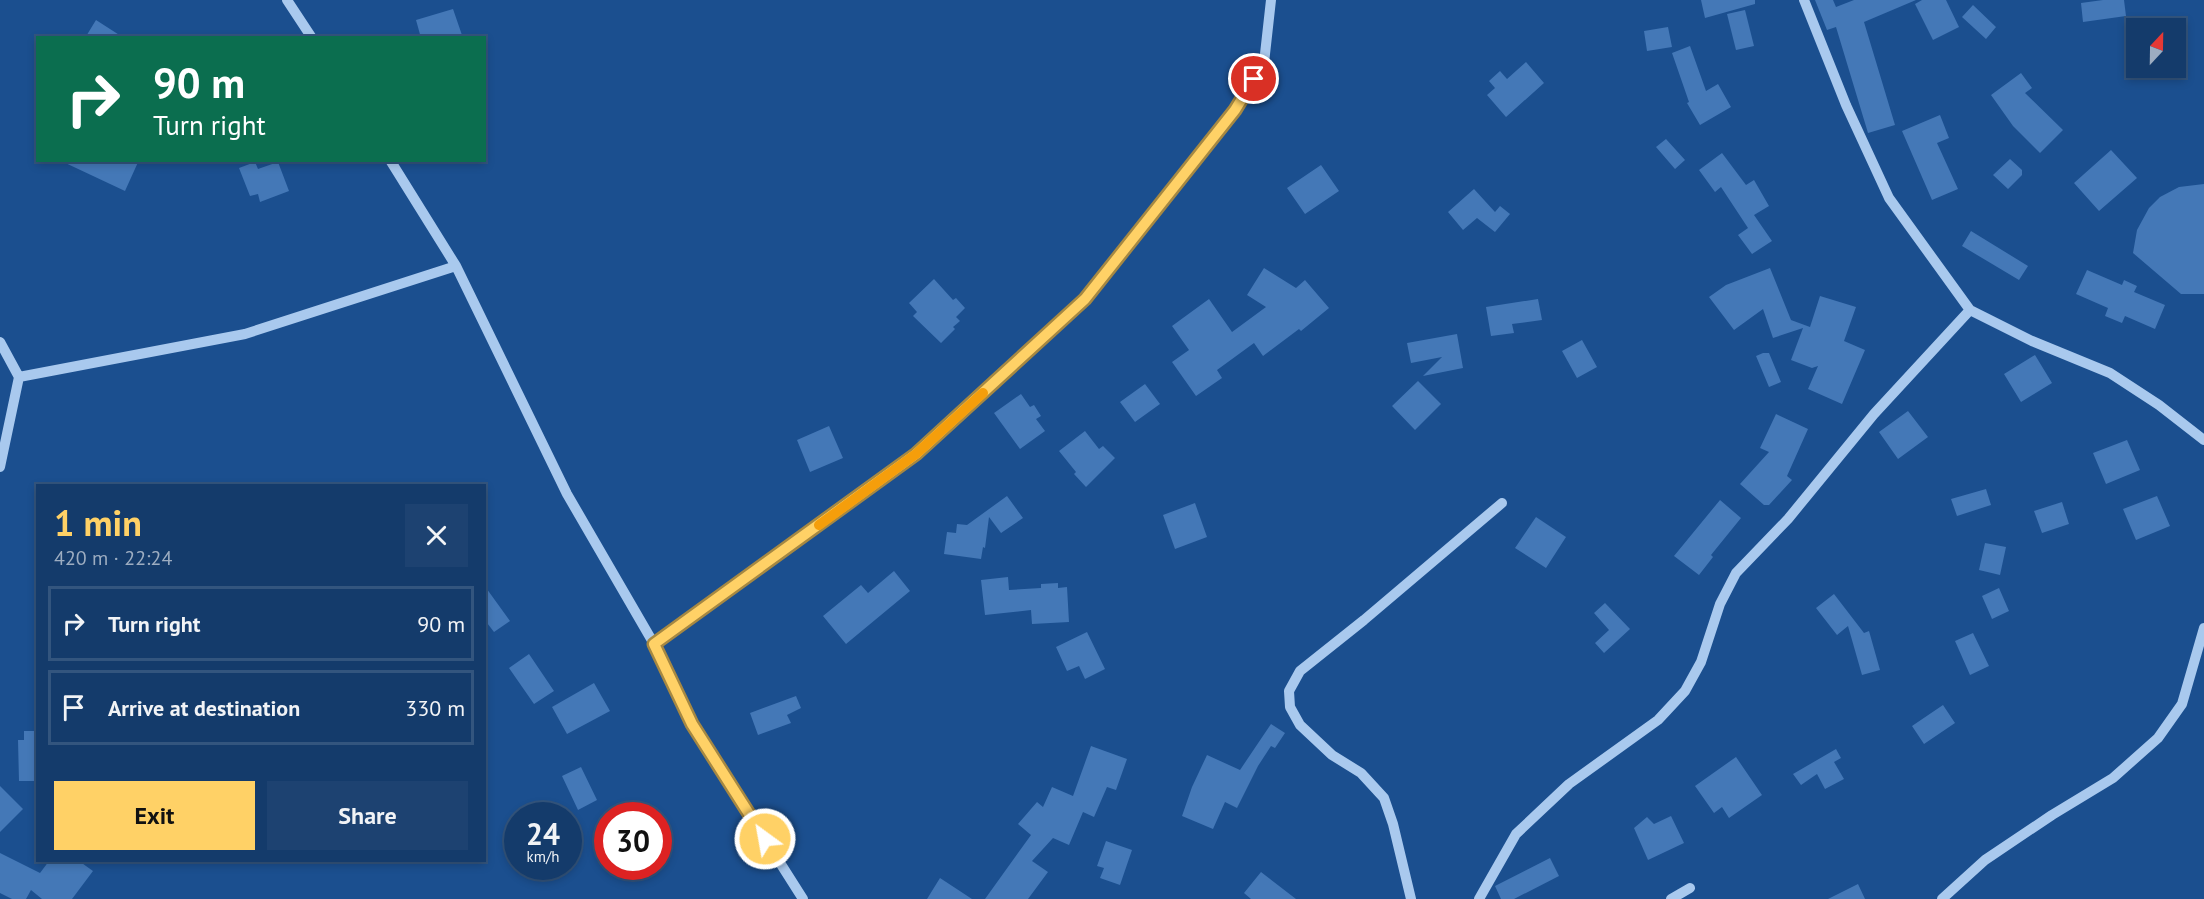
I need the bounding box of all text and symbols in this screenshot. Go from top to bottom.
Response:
north arrow [2126,18,2186,78]
map controls [2126,18,2186,78]
pin [1228,53,1279,104]
text: 90 m [153,55,245,110]
icon: right [54,60,132,138]
icon: arrive [1237,62,1270,95]
text: Turn right [153,108,266,142]
text: 1 min [54,499,142,546]
button: close [405,504,468,567]
text: 420 m · 22:24 [54,545,172,571]
icon: right [57,607,90,640]
text: Turn right [108,610,200,638]
text: 90 m [417,610,465,638]
icon: arrive [57,691,90,724]
text: Arrive at destination [108,694,300,722]
text: 330 m [405,694,465,722]
button: Exit [54,781,255,850]
button: Share [267,781,468,850]
speed limit sign: 30 [594,802,672,880]
position arrow [733,807,797,871]
text: 24 [526,814,560,853]
text: km/h [527,847,559,866]

